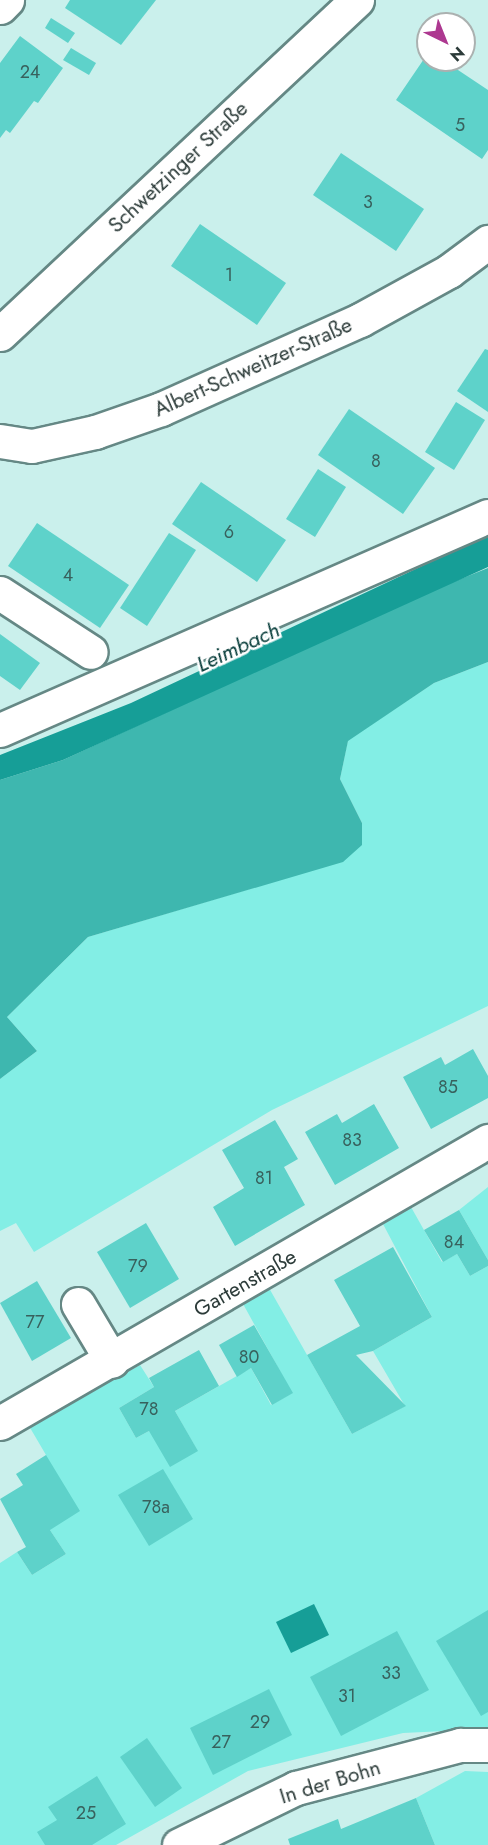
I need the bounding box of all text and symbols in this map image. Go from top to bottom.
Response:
north arrow [416,12,476,72]
text: N [445,41,470,67]
house number: 24 [20,61,40,83]
street label: Schwetzinger Straße [103,96,253,238]
house number: 5 [455,114,465,136]
house number: 3 [363,191,373,213]
house number: 1 [225,264,233,286]
street label: Albert-Schweitzer-Straße [150,312,356,422]
house number: 8 [371,450,381,472]
house number: 6 [224,521,234,543]
house number: 4 [63,564,73,586]
water label: Leimbach [192,616,284,678]
house number: 85 [438,1076,458,1098]
house number: 83 [342,1129,362,1151]
house number: 81 [255,1167,273,1189]
house number: 84 [444,1231,464,1253]
street label: Gartenstraße [189,1244,301,1322]
house number: 79 [128,1255,148,1277]
house number: 77 [26,1311,44,1333]
house number: 80 [239,1346,259,1368]
house number: 78 [139,1398,159,1420]
house number: 78a [142,1496,170,1518]
house number: 33 [381,1662,401,1684]
house number: 31 [338,1685,356,1707]
house number: 29 [250,1711,270,1733]
house number: 27 [211,1731,231,1753]
street label: In der Bohn [277,1755,383,1809]
house number: 25 [76,1802,96,1824]

